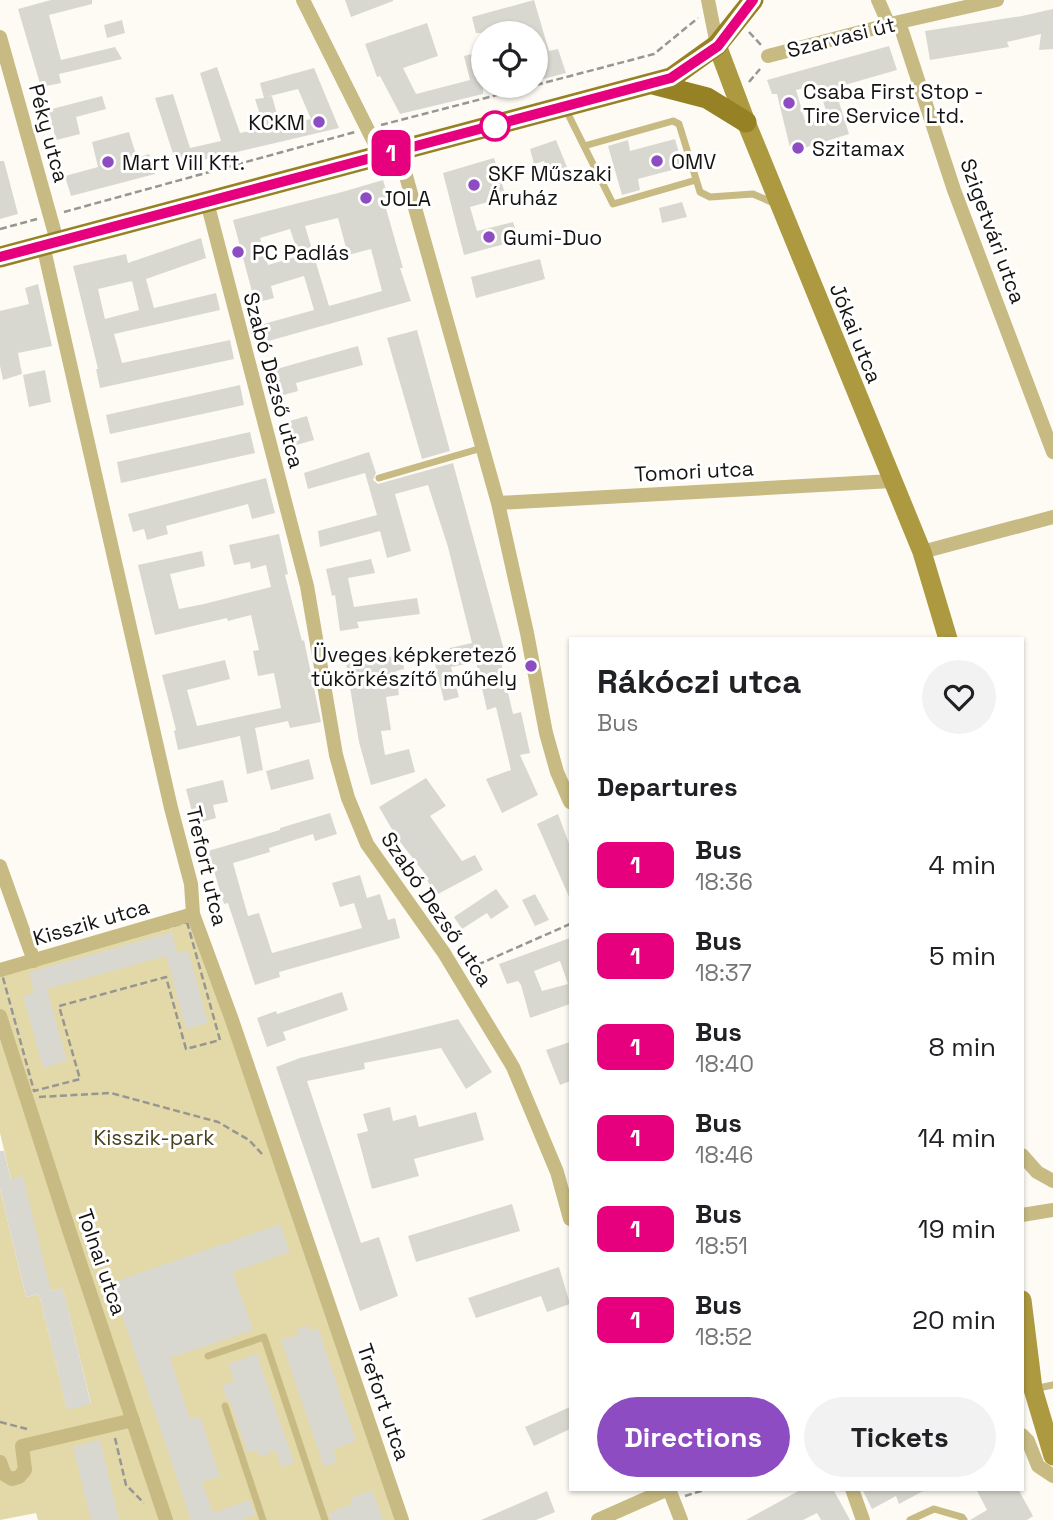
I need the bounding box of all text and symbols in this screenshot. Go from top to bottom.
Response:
street label: Szarvasi út [784,10,898,64]
map controls [471,21,548,98]
button: locate [471,21,548,98]
place label: Csaba First Stop - Tire Service Ltd. [803,78,984,129]
street label: Péky utca [23,81,75,185]
marker: Csaba First Stop - Tire Service Ltd. [781,95,797,111]
place label: KCKM [248,109,305,136]
unlabelled marker [480,111,510,141]
marker: KCKM [311,114,327,130]
line badge: 1 [368,130,414,176]
place label: Szitamax [812,135,905,162]
text: 1 [386,137,396,168]
marker: Szitamax [790,140,806,156]
place label: OMV [671,148,716,175]
place label: Mart Vill Kft. [122,149,245,176]
marker: OMV [649,153,665,169]
marker: Mart Vill Kft. [100,154,116,170]
street label: Szigetvári utca [954,155,1032,307]
place label: SKF Műszaki Áruház [488,160,612,211]
marker: SKF Műszaki Áruház [466,177,482,193]
place label: JOLA [380,185,431,212]
marker: JOLA [358,190,374,206]
place label: Gumi-Duo [503,224,602,251]
marker: Gumi-Duo [481,229,497,245]
place label: PC Padlás [252,239,349,266]
marker: PC Padlás [230,244,246,260]
street label: Jókai utca [824,279,888,387]
street label: Szabó Dezső utca [238,289,310,471]
street label: Tomori utca [634,454,754,488]
place label: Üveges képkeretező tükörkészítő műhely [311,641,517,692]
marker: Üveges képkeretező tükörkészítő műhely [523,658,539,674]
button: heart [922,660,996,734]
text: Rákóczi utca [597,661,801,703]
text: Bus [597,708,638,738]
text: Departures [597,770,738,804]
street label: Trefort utca [180,804,234,928]
street label: Szabó Dezső utca [375,826,499,992]
text: Bus [695,833,742,867]
text: 4 min [928,848,996,882]
text: 1 [630,849,641,880]
text: 18:36 [695,867,753,897]
street label: Kisszik utca [30,893,152,951]
text: Bus [695,924,742,958]
text: 5 min [929,939,996,973]
text: 1 [630,940,641,971]
text: 18:37 [695,958,752,988]
text: Bus [695,1015,742,1049]
text: 8 min [928,1030,996,1064]
text: 1 [630,1031,641,1062]
text: 18:40 [695,1049,754,1079]
text: Bus [695,1106,742,1140]
text: 14 min [918,1121,996,1155]
text: 1 [630,1122,641,1153]
park label: Kisszik-park [93,1124,215,1151]
text: 18:46 [695,1140,753,1170]
text: Bus [695,1197,742,1231]
street label: Tolnai utca [71,1205,133,1319]
text: 19 min [918,1212,996,1246]
text: 1 [630,1213,641,1244]
text: 18:51 [695,1231,748,1261]
text: Bus [695,1288,742,1322]
text: 20 min [912,1303,996,1337]
text: 1 [630,1304,641,1335]
text: 18:52 [695,1322,752,1352]
street label: Trefort utca [351,1340,417,1464]
button: Directions [597,1397,790,1477]
button: Tickets [804,1397,996,1477]

